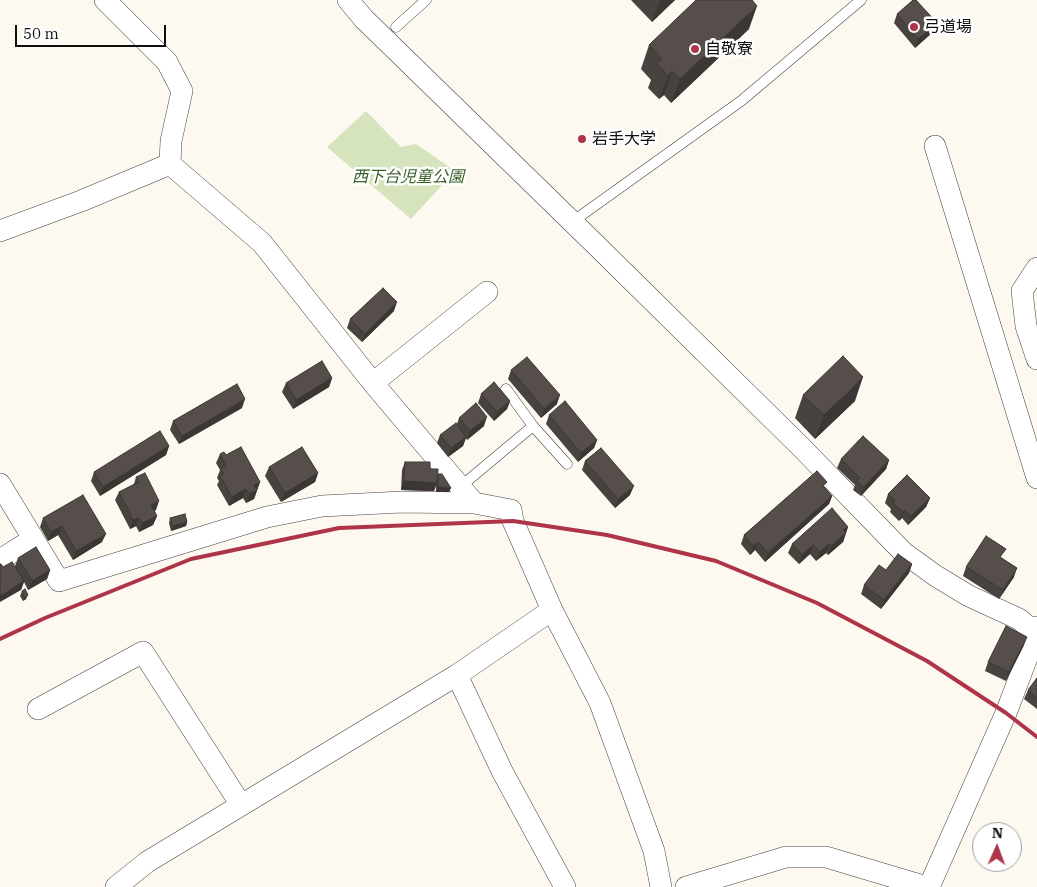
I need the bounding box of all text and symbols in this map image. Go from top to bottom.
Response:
scale bar [18,15,169,47]
place label: 弓道場 [924,17,972,37]
marker: 弓道場 [908,21,920,33]
text: 50 m [23,24,59,43]
place label: 自敬寮 [705,39,753,59]
marker: 自敬寮 [689,43,701,55]
place label: 岩手大学 [592,129,656,149]
marker: 岩手大学 [576,133,588,145]
park label: 西下台児童公園 [352,167,464,187]
north arrow [972,822,1022,872]
text: N [992,824,1003,842]

